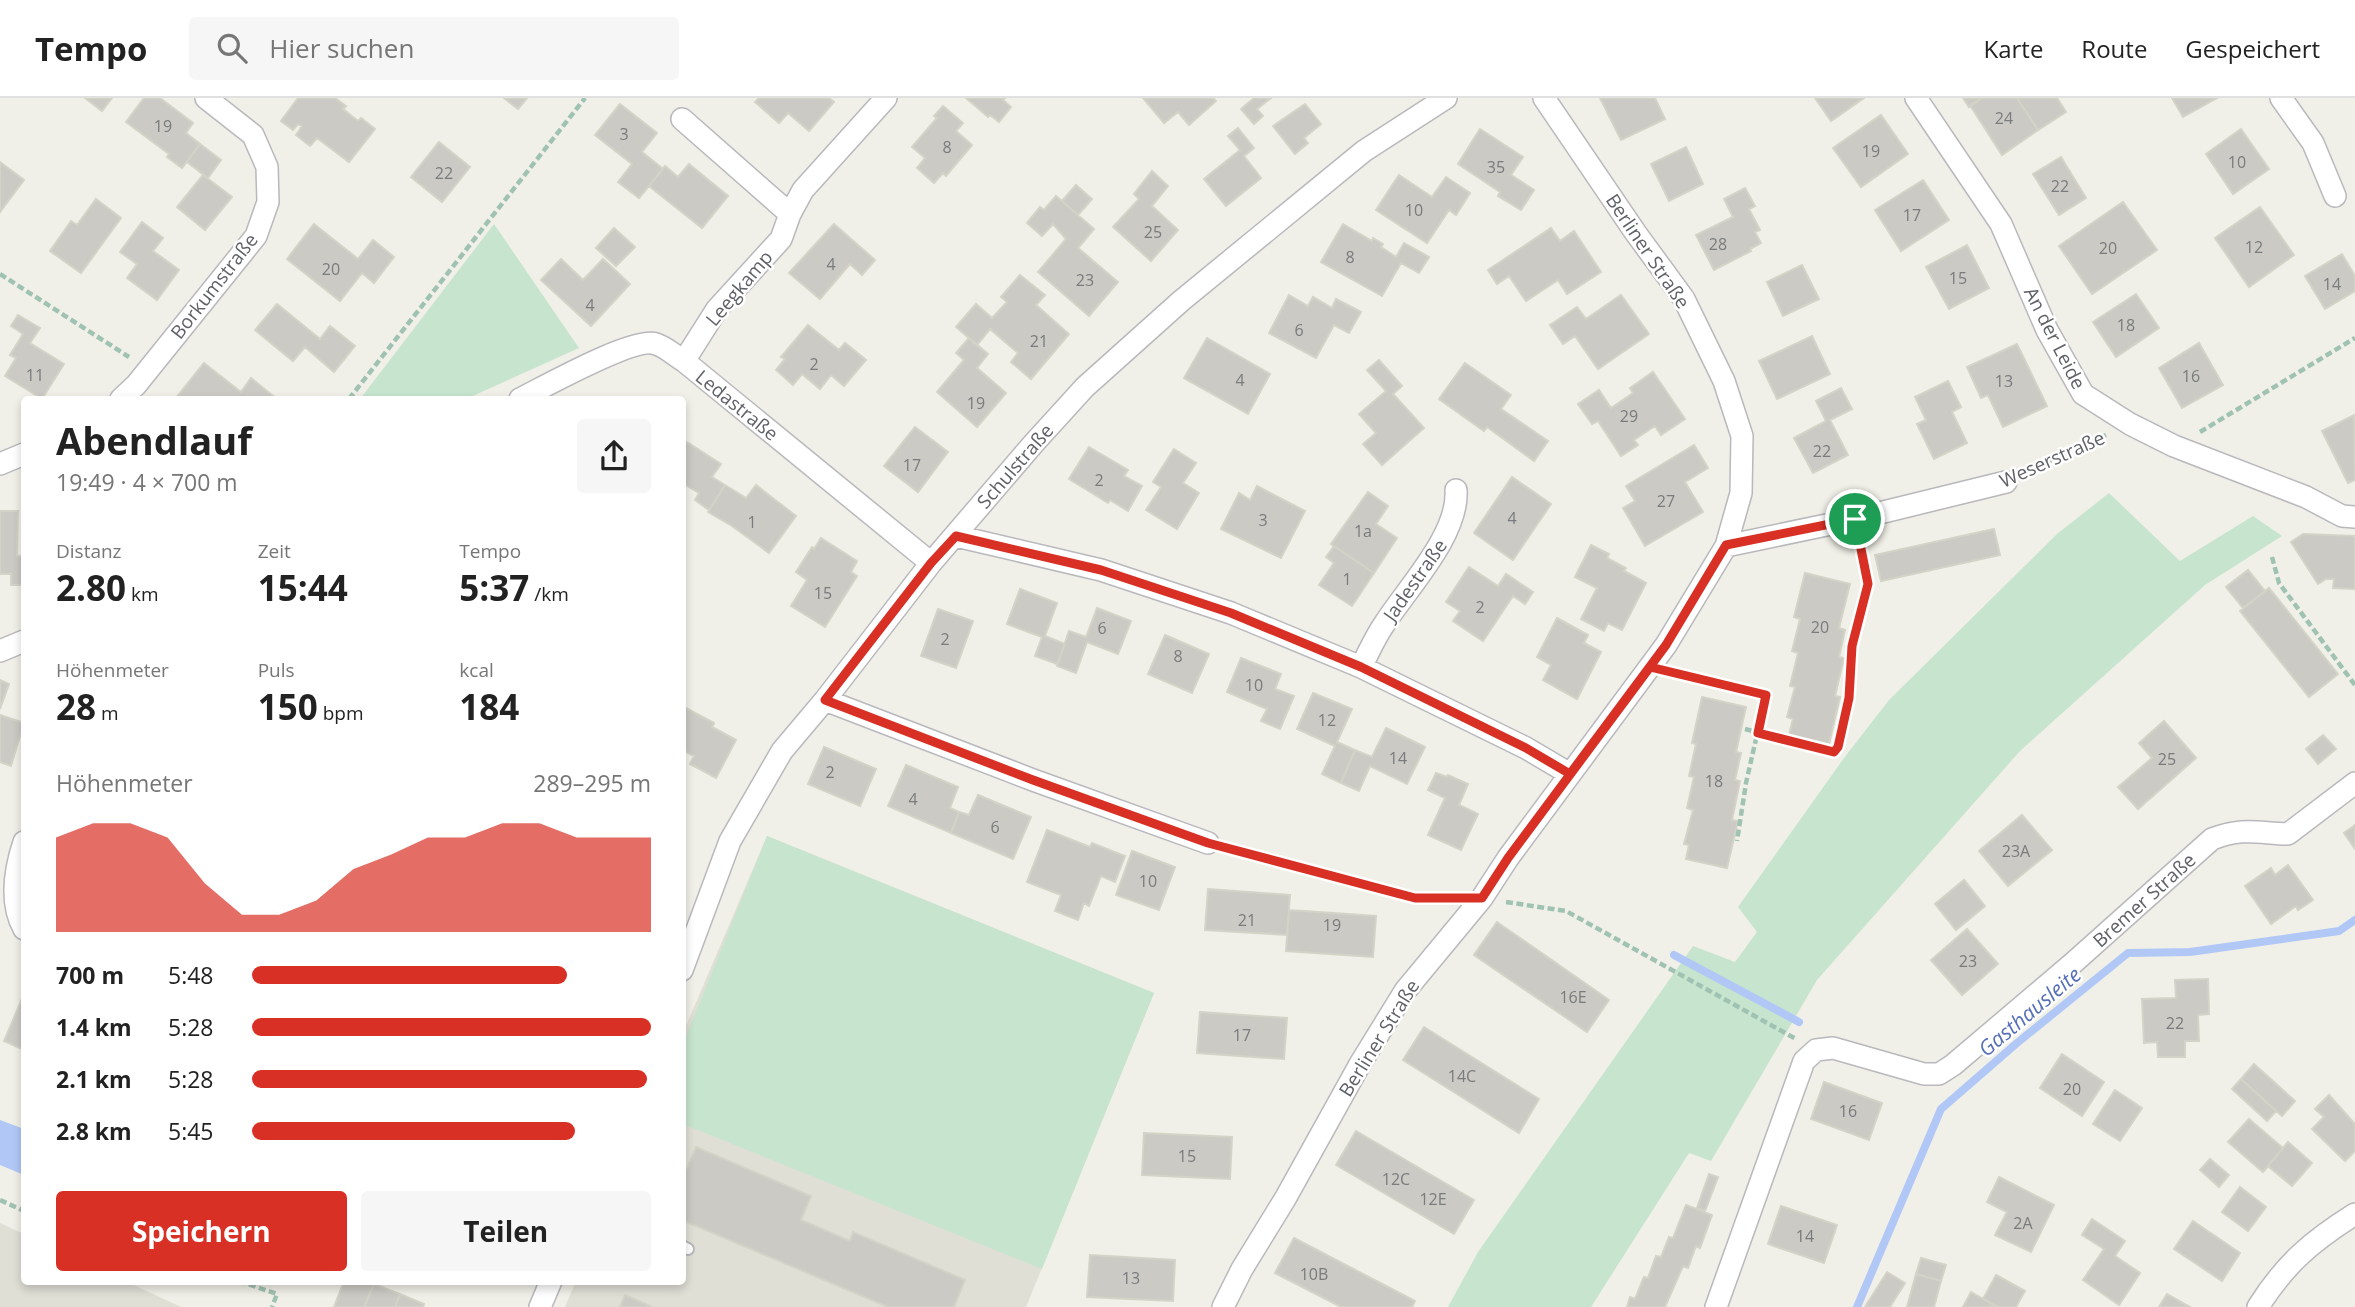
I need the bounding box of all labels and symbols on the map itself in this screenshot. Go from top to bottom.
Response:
house number: 24 [1995,107,2013,129]
house number: 19 [154,115,172,137]
house number: 3 [619,123,629,145]
house number: 8 [942,136,952,158]
house number: 19 [1862,140,1880,162]
house number: 10 [2228,151,2246,173]
house number: 35 [1487,156,1505,178]
house number: 22 [435,162,453,184]
house number: 22 [2051,175,2069,197]
street label: Berliner Straße [1600,188,1696,314]
house number: 10 [1405,199,1423,221]
house number: 17 [1903,204,1921,226]
house number: 25 [1144,221,1162,243]
street label: Borkumstraße [165,228,263,344]
house number: 28 [1709,233,1727,255]
house number: 12 [2245,236,2263,258]
house number: 20 [2099,237,2117,259]
street label: Leegkamp [700,245,778,331]
house number: 8 [1345,246,1355,268]
house number: 4 [826,253,836,275]
house number: 20 [322,258,340,280]
house number: 15 [1949,267,1967,289]
house number: 23 [1076,269,1094,291]
house number: 14 [2323,273,2341,295]
street label: An der Leide [2018,283,2092,393]
house number: 4 [585,294,595,316]
house number: 18 [2117,314,2135,336]
house number: 6 [1294,319,1304,341]
house number: 21 [1030,330,1048,352]
house number: 2 [809,353,819,375]
house number: 11 [26,364,44,386]
street label: Ledastraße [690,364,784,446]
house number: 16 [2182,365,2200,387]
house number: 4 [1235,369,1245,391]
house number: 13 [1995,370,2013,392]
house number: 19 [967,392,985,414]
house number: 29 [1620,405,1638,427]
street label: Schulstraße [971,418,1059,514]
street label: Weserstraße [1995,424,2109,494]
house number: 22 [1813,440,1831,462]
house number: 17 [903,454,921,476]
house number: 2 [1094,469,1104,491]
pin [1825,489,1885,549]
house number: 27 [1657,490,1675,512]
house number: 4 [1507,507,1517,529]
house number: 3 [1258,509,1268,531]
house number: 1 [747,511,757,533]
house number: 1a [1354,520,1372,542]
street label: Jadestraße [1376,534,1453,628]
house number: 1 [1342,568,1352,590]
house number: 15 [814,582,832,604]
house number: 2 [1475,596,1485,618]
house number: 20 [1811,616,1829,638]
house number: 6 [1097,617,1107,639]
house number: 2 [940,628,950,650]
house number: 8 [1173,645,1183,667]
house number: 10 [1245,674,1263,696]
house number: 12 [1318,709,1336,731]
house number: 14 [1389,747,1407,769]
house number: 25 [2158,748,2176,770]
house number: 2 [825,761,835,783]
house number: 18 [1705,770,1723,792]
house number: 4 [908,788,918,810]
house number: 6 [990,816,1000,838]
house number: 23A [2002,840,2031,862]
street label: Bremer Straße [2087,847,2201,953]
house number: 10 [1139,870,1157,892]
house number: 21 [1238,909,1256,931]
house number: 19 [1323,914,1341,936]
house number: 23 [1959,950,1977,972]
water label: Gasthausleite [1972,960,2087,1062]
street label: Berliner Straße [1333,975,1425,1101]
house number: 16E [1559,986,1587,1008]
house number: 22 [2166,1012,2184,1034]
house number: 17 [1233,1024,1251,1046]
house number: 14C [1448,1065,1476,1087]
house number: 20 [2063,1078,2081,1100]
house number: 16 [1839,1100,1857,1122]
house number: 15 [1178,1145,1196,1167]
house number: 12C [1382,1168,1410,1190]
house number: 12E [1419,1188,1447,1210]
house number: 2A [2013,1212,2034,1234]
house number: 14 [1796,1225,1814,1247]
house number: 10B [1300,1263,1328,1285]
house number: 13 [1122,1267,1140,1289]

